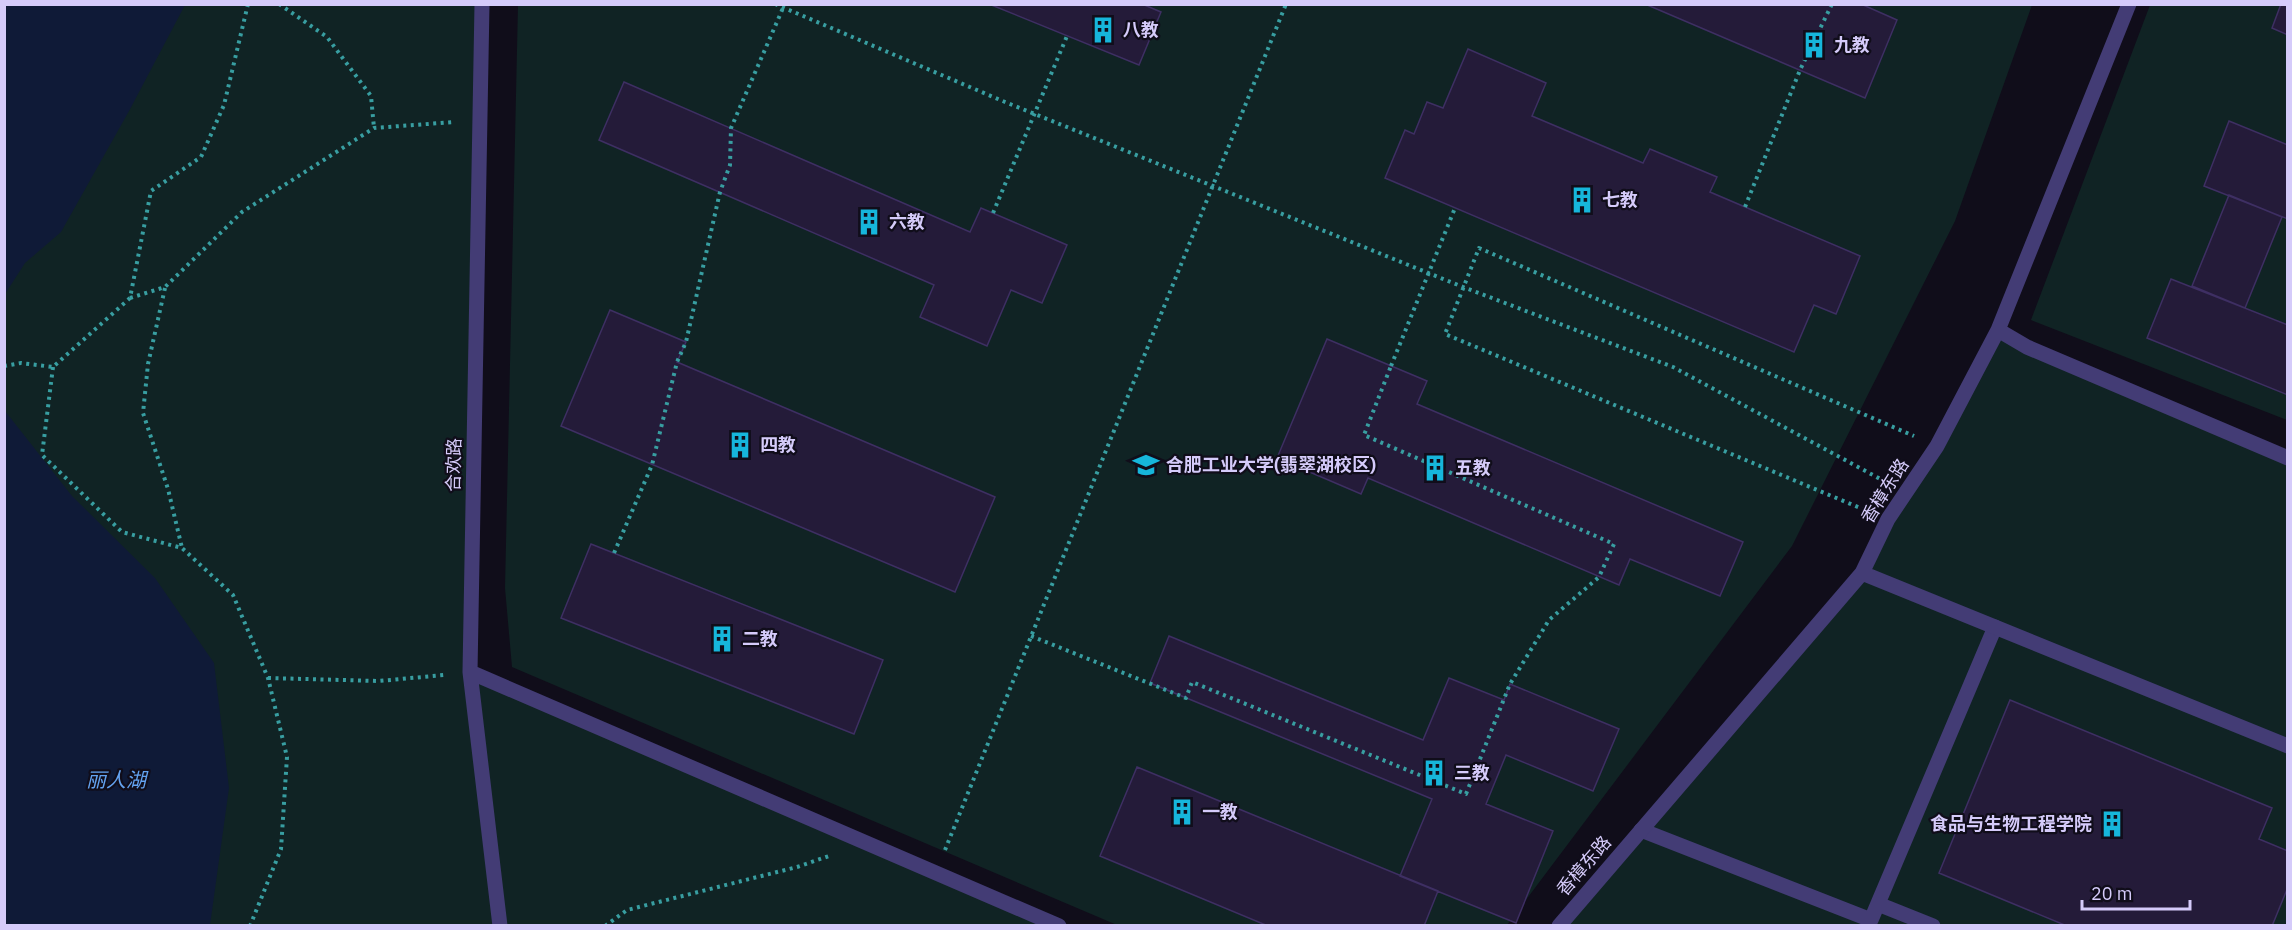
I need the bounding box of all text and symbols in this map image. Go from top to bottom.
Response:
building icon: 八教 [1088,15,1118,45]
place label: 八教 [1123,18,1159,41]
building icon: 九教 [1799,30,1829,60]
place label: 九教 [1834,33,1870,56]
building icon: 七教 [1567,185,1597,215]
place label: 七教 [1602,188,1638,211]
building icon: 六教 [854,207,884,237]
place label: 六教 [889,210,925,233]
building icon: 四教 [725,430,755,460]
place label: 四教 [760,433,796,456]
street label: 合欢路 [442,438,465,492]
school or university icon: 合肥工业大学(翡翠湖校区) [1131,450,1161,480]
place label: 合肥工业大学(翡翠湖校区) [1166,453,1376,476]
building icon: 五教 [1420,453,1450,483]
street label: 香樟东路 [1856,454,1913,527]
place label: 五教 [1455,456,1491,479]
building icon: 二教 [707,624,737,654]
place label: 二教 [742,627,778,650]
building icon: 三教 [1419,758,1449,788]
place label: 三教 [1454,761,1490,784]
water label: 丽人湖 [86,766,149,793]
building icon: 一教 [1167,797,1197,827]
place label: 一教 [1202,800,1238,823]
building icon: 食品与生物工程学院 [2097,809,2127,839]
place label: 食品与生物工程学院 [1930,812,2092,835]
street label: 香樟东路 [1551,831,1616,900]
scale bar [2082,873,2190,911]
text: 20 m [2091,882,2133,905]

